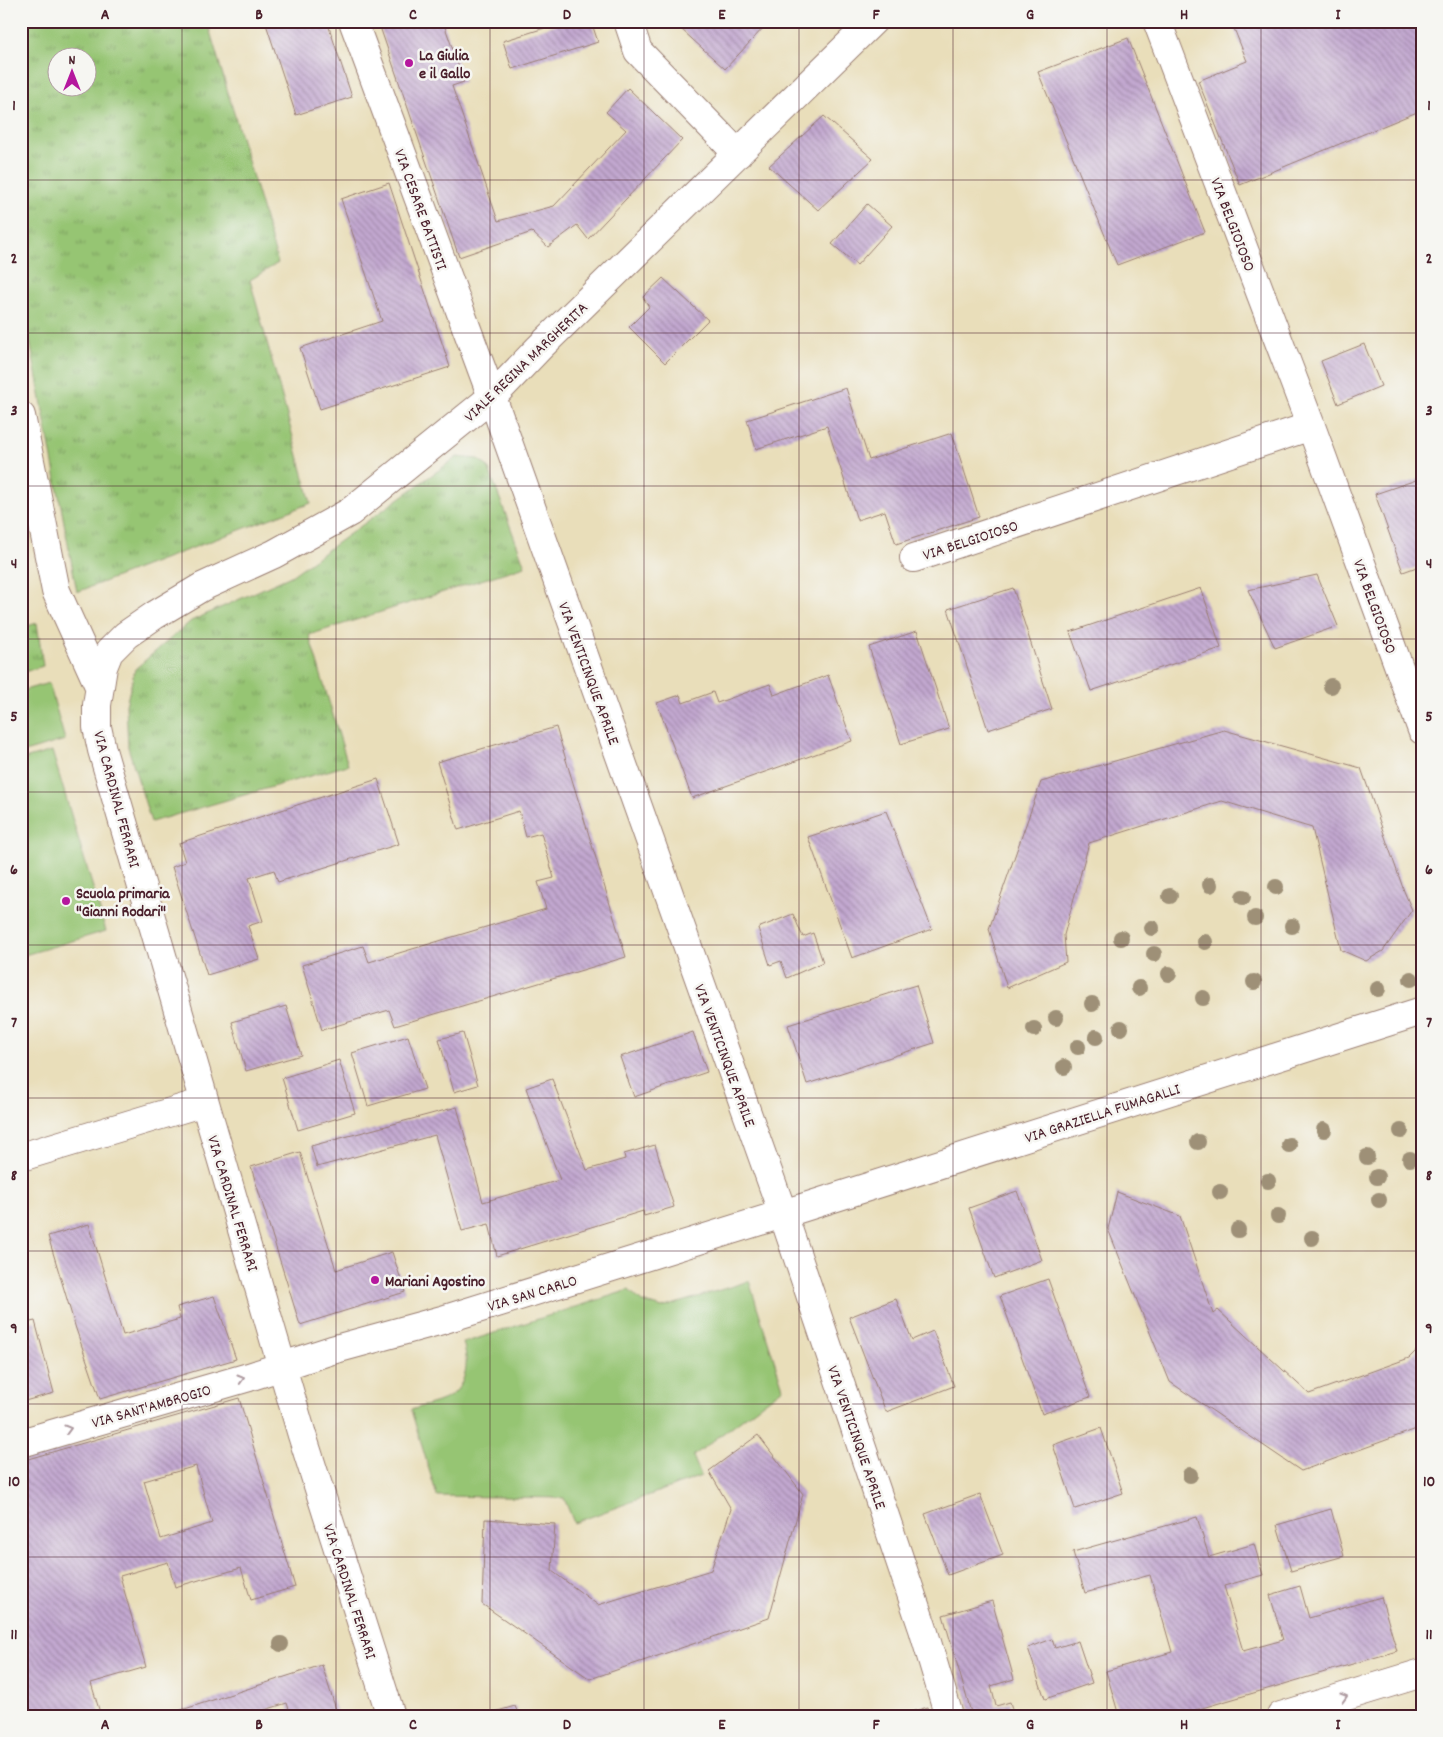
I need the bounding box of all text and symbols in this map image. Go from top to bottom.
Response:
text: A [101,4,110,27]
text: B [255,4,263,27]
text: C [409,4,417,27]
text: D [563,4,572,27]
text: E [718,4,726,27]
text: F [872,4,880,27]
text: G [1026,4,1034,27]
text: H [1180,4,1188,27]
text: I [1336,4,1342,27]
place label: La Giulia e il Gallo [419,45,470,86]
north arrow [48,48,98,98]
text: N [69,51,76,71]
marker: La Giulia e il Gallo [403,57,415,69]
text: 1 [12,95,16,118]
text: 1 [1427,95,1431,118]
street label: VIA CESARE BATTISTI [387,146,452,274]
street label: VIA BELGIOIOSO [1203,175,1260,275]
text: 2 [11,248,18,271]
text: 2 [1426,248,1433,271]
street label: VIALE REGINA MARGHERITA [460,297,594,428]
text: 3 [10,400,18,423]
text: 3 [1425,400,1433,423]
street label: VIA BELGIOIOSO [920,515,1021,568]
text: 4 [11,553,17,576]
text: 4 [1426,553,1432,576]
street label: VIA BELGIOIOSO [1346,556,1401,657]
street label: VIA VENTICINQUE APRILE [551,599,624,749]
text: 5 [10,706,18,729]
text: 5 [1425,706,1433,729]
street label: VIA CARDINAL FERRARI [86,729,145,871]
text: 6 [10,859,18,882]
text: 6 [1425,859,1433,882]
place label: Scuola primaria "Gianni Rodari" [76,883,171,924]
marker: Scuola primaria "Gianni Rodari" [60,895,72,907]
street label: VIA VENTICINQUE APRILE [687,981,760,1131]
text: 7 [11,1012,17,1035]
text: 7 [1426,1012,1432,1035]
street label: VIA GRAZIELLA FUMAGALLI [1022,1078,1184,1150]
street label: VIA CARDINAL FERRARI [200,1133,263,1275]
text: 8 [11,1165,18,1188]
text: 8 [1426,1165,1433,1188]
street label: VIA SAN CARLO [485,1270,580,1319]
place label: Mariani Agostino [385,1271,485,1294]
marker: Mariani Agostino [369,1274,381,1286]
text: 9 [10,1318,18,1341]
text: 9 [1425,1318,1433,1341]
street label: VIA VENTICINQUE APRILE [820,1363,891,1513]
one-way arrow [236,1375,245,1385]
street label: VIA SANT'AMBROGIO [89,1379,214,1435]
one-way arrow [63,1425,72,1435]
text: 10 [8,1471,20,1494]
text: 10 [1423,1471,1435,1494]
street label: VIA CARDINAL FERRARI [316,1521,381,1662]
text: 11 [10,1624,18,1647]
text: 11 [1425,1624,1433,1647]
one-way arrow [1340,1692,1348,1702]
text: A [101,1714,110,1737]
text: B [255,1714,263,1737]
text: C [409,1714,417,1737]
text: D [563,1714,572,1737]
text: E [718,1714,726,1737]
text: F [872,1714,880,1737]
text: G [1026,1714,1034,1737]
text: H [1180,1714,1188,1737]
text: I [1336,1714,1342,1737]

